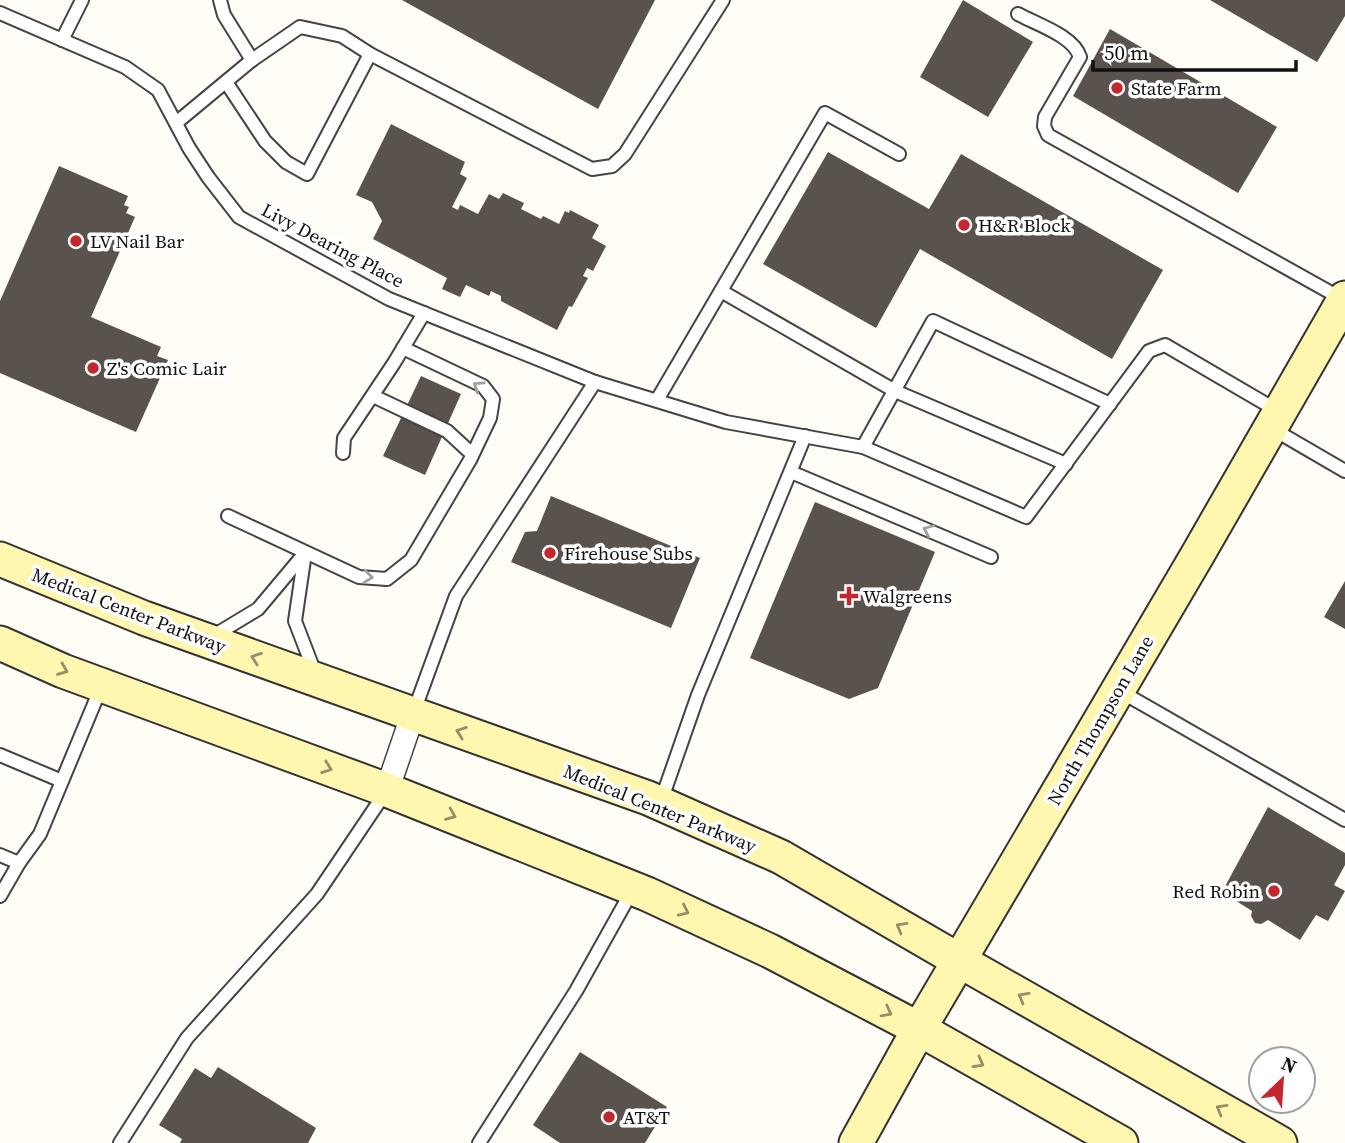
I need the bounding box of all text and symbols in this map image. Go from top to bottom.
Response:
scale bar [1093,28,1296,72]
text: 50 m [1104,38,1149,67]
place label: State Farm [1131,75,1222,101]
marker: State Farm [1109,80,1125,96]
street label: Livy Dearing Place [257,196,409,294]
place label: H&R Block [978,212,1071,238]
marker: H&R Block [956,217,972,233]
place label: LV Nail Bar [90,228,184,254]
marker: LV Nail Bar [68,233,84,249]
place label: Z's Comic Lair [107,355,227,381]
marker: Z's Comic Lair [85,360,101,376]
one-way arrow [473,382,486,394]
one-way arrow [923,524,936,538]
place label: Firehouse Subs [564,540,693,566]
marker: Firehouse Subs [542,545,558,561]
street label: Medical Center Parkway [28,561,230,659]
one-way arrow [362,569,374,584]
place label: Walgreens [863,583,952,609]
marker: Walgreens [841,588,857,604]
street label: North Thompson Lane [1041,630,1159,810]
one-way arrow [251,652,263,666]
one-way arrow [56,662,68,676]
one-way arrow [455,726,467,740]
street label: Medical Center Parkway [560,757,761,859]
one-way arrow [321,759,333,773]
one-way arrow [444,807,456,821]
place label: Red Robin [1172,878,1260,904]
marker: Red Robin [1266,883,1282,899]
one-way arrow [677,903,689,917]
one-way arrow [896,922,909,935]
one-way arrow [1018,992,1030,1005]
one-way arrow [880,1004,892,1018]
north arrow [1247,1045,1317,1115]
text: N [1277,1050,1301,1079]
one-way arrow [971,1055,984,1068]
place label: AT&T [623,1104,670,1130]
one-way arrow [1215,1104,1228,1117]
marker: AT&T [601,1109,617,1125]

